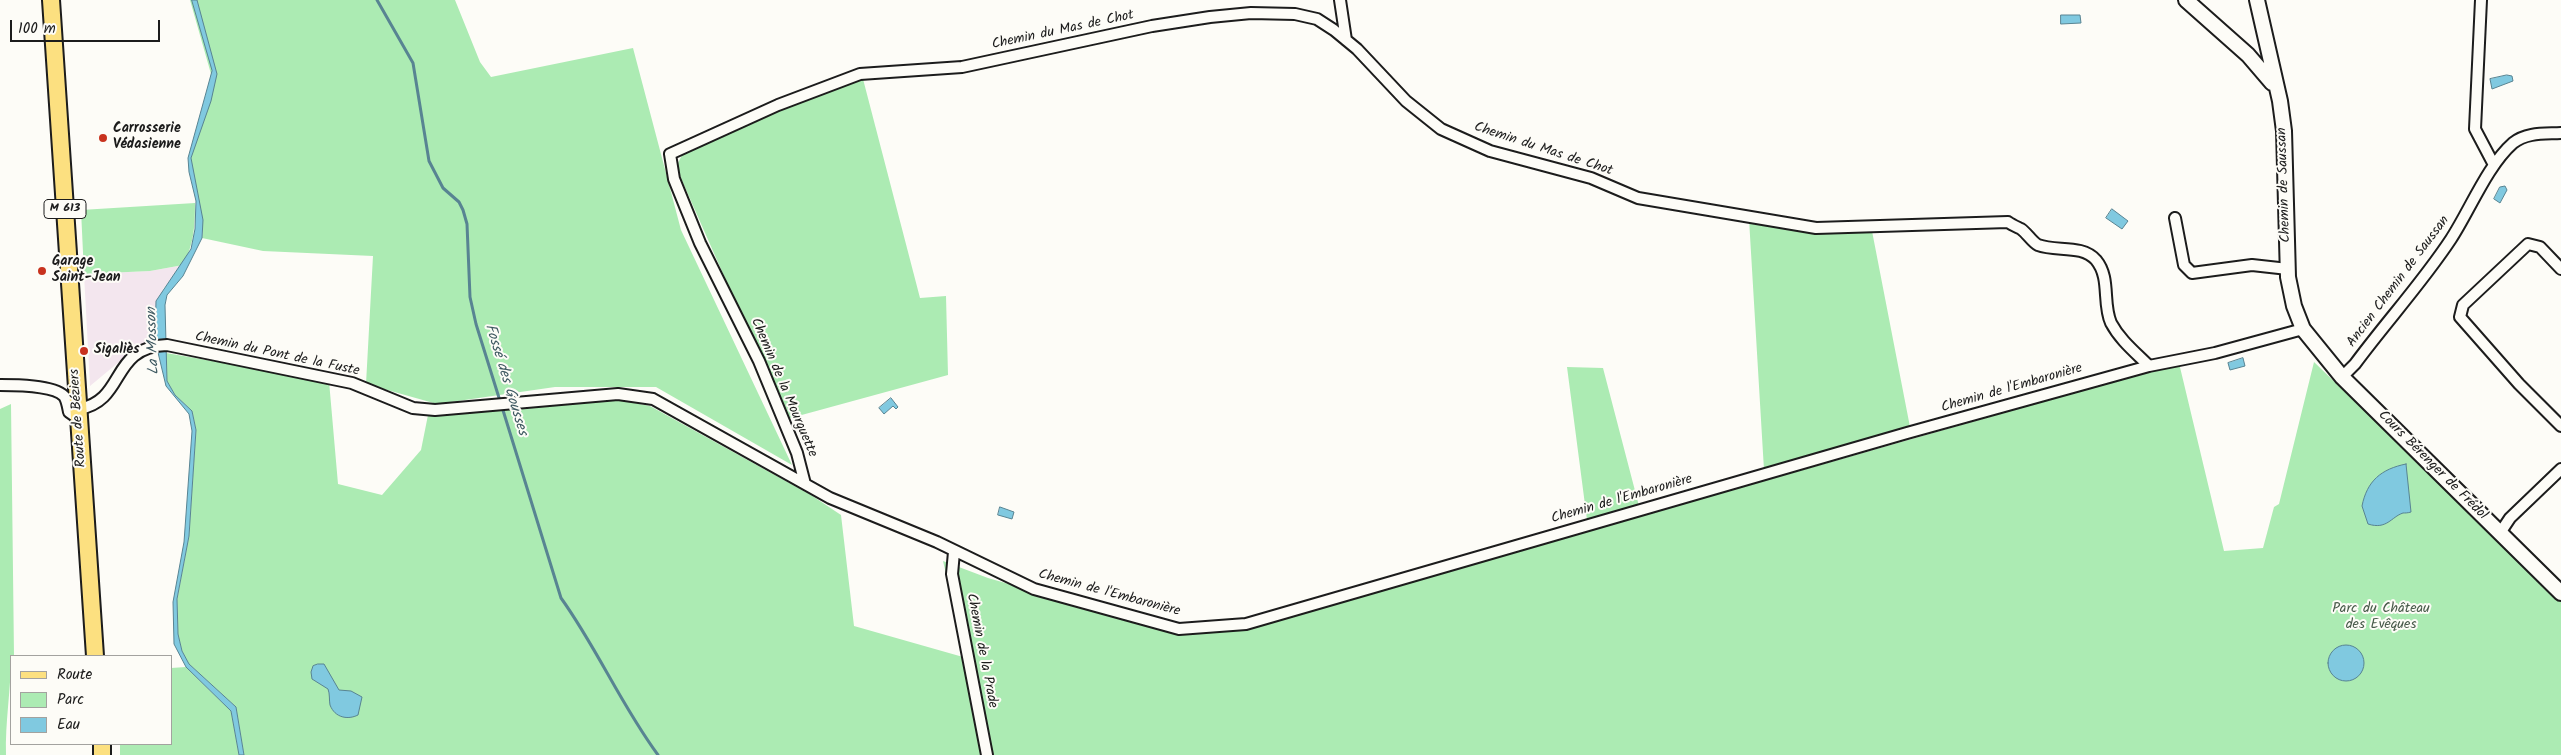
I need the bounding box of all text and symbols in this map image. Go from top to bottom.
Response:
street label: Chemin du Mas de Chot [990,8,1136,54]
scale bar [12,10,162,42]
text: 100 m [18,17,56,41]
street label: Chemin du Mas de Chot [1472,120,1614,180]
place label: Carrosserie Védasienne [113,122,181,154]
street label: Chemin de Saussan [2275,127,2295,243]
marker: Carrosserie Védasienne [97,132,109,144]
road number: M 613 [44,200,86,218]
street label: Ancien Chemin de Saussan [2344,213,2454,351]
place label: Garage Saint-Jean [52,255,121,288]
marker: Garage Saint-Jean [36,265,48,277]
water label: La Mosson [144,307,164,375]
street label: Chemin de la Mourguette [746,316,820,460]
water label: Fossé des Gousses [479,322,531,438]
street label: Chemin du Pont de la Fuste [193,329,361,381]
place label: Sigaliès [94,343,139,359]
marker: Sigaliès [78,345,90,357]
street label: Chemin de l'Embaronière [1939,361,2085,417]
street label: Route de Béziers [67,368,91,468]
street label: Cours Bérenger de Frédol [2374,408,2490,524]
street label: Chemin de l'Embaronière [1549,472,1695,528]
street label: Chemin de l'Embaronière [1036,567,1182,621]
street label: Chemin de la Prade [962,592,1000,710]
park label: Parc du Château des Evêques [2332,602,2430,634]
legend [10,655,172,745]
text: Route [57,663,92,687]
text: Parc [57,688,84,712]
text: Eau [57,713,80,737]

